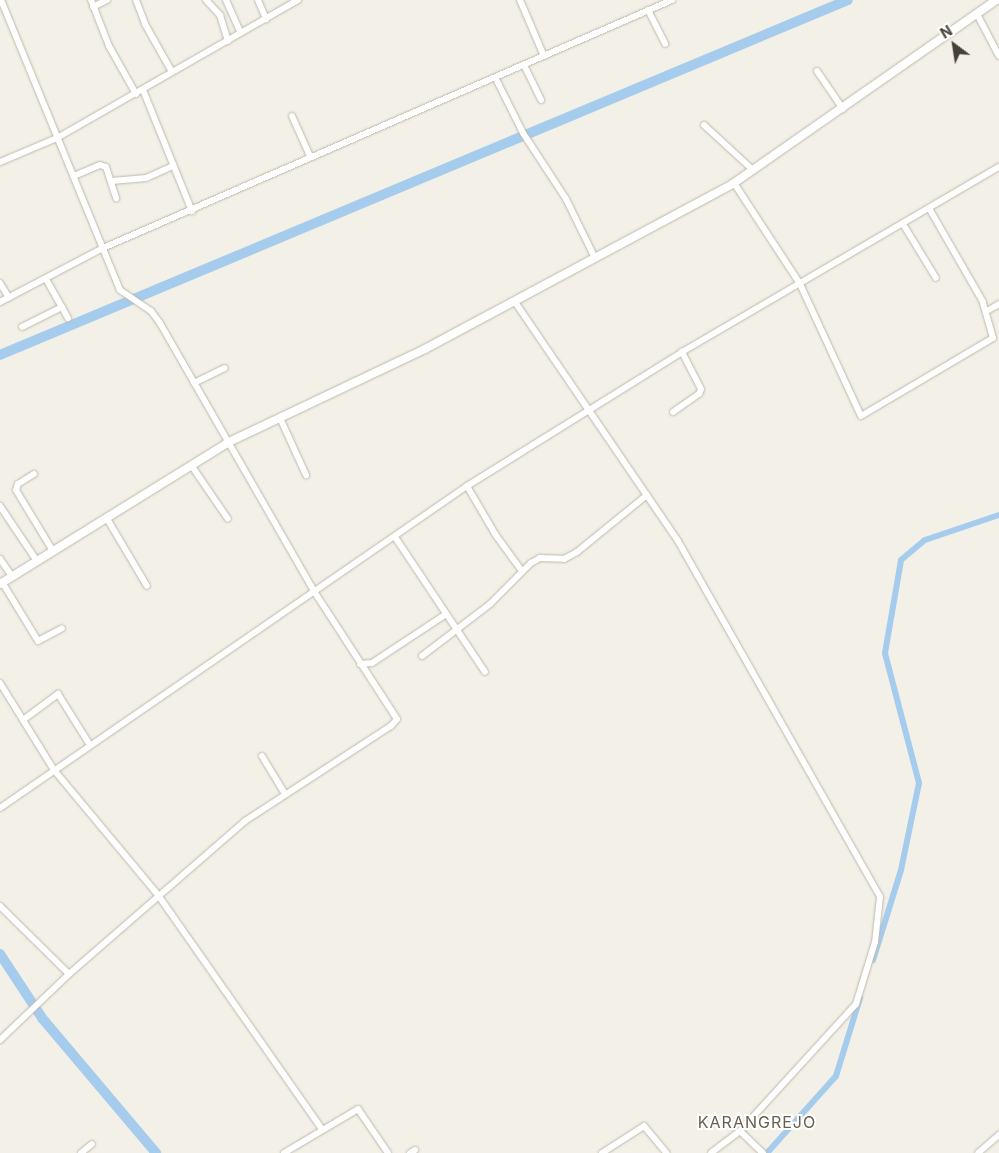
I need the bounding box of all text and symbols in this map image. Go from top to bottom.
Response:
north arrow [929,20,979,70]
text: N [937,22,955,42]
district label: KARANGREJO [697,1112,817,1132]

